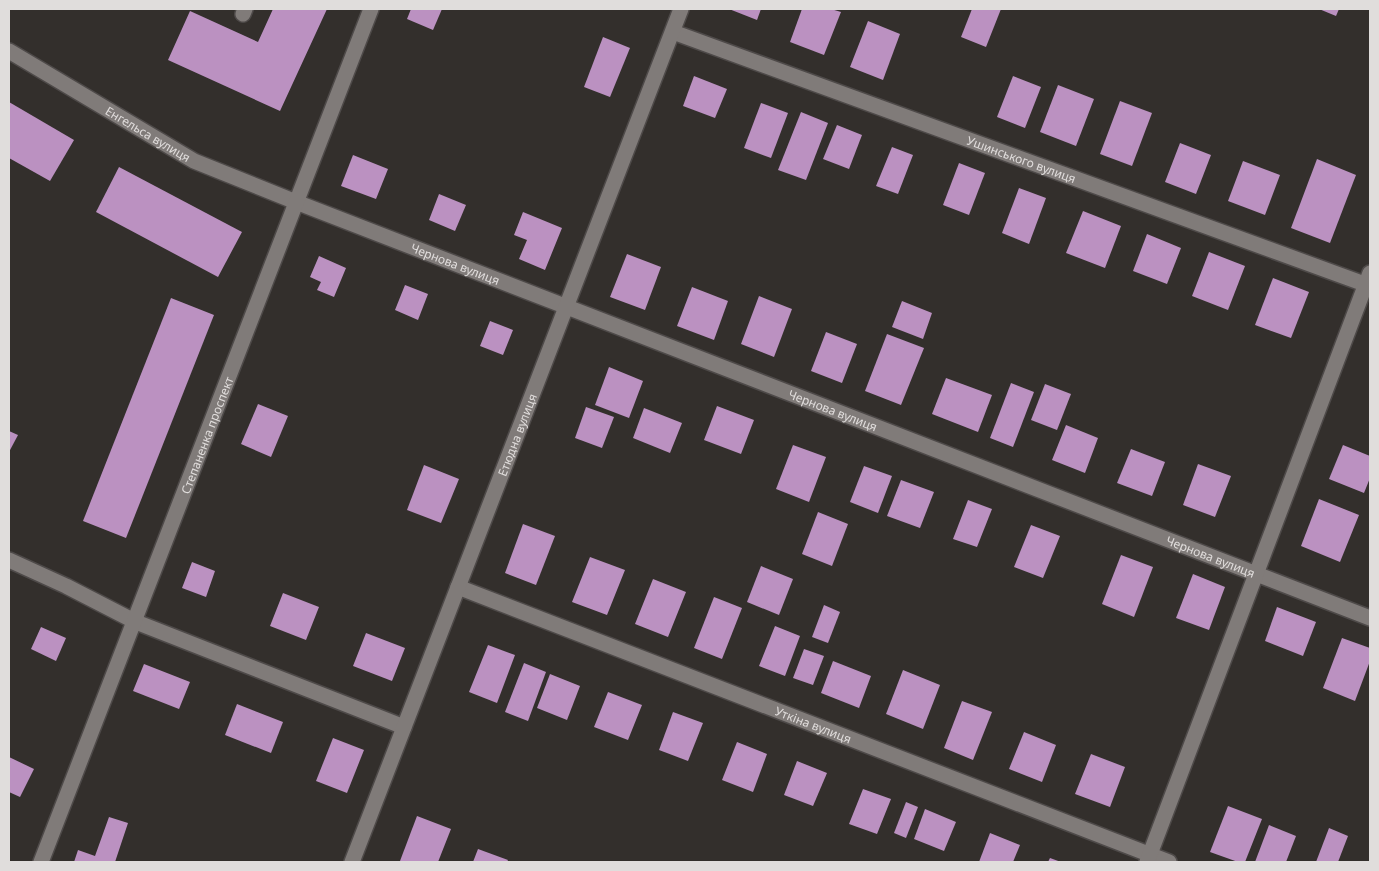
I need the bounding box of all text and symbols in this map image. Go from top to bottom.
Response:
street label: Енгельса вулиця [103,102,194,166]
street label: Ушинського вулиця [965,131,1078,187]
street label: Чернова вулиця [408,239,502,289]
street label: Степаненка проспект [176,373,237,496]
street label: Чернова вулиця [786,385,880,435]
street label: Етюдна вулиця [493,391,540,478]
street label: Чернова вулиця [1164,531,1258,581]
street label: Уткіна вулиця [773,702,854,747]

